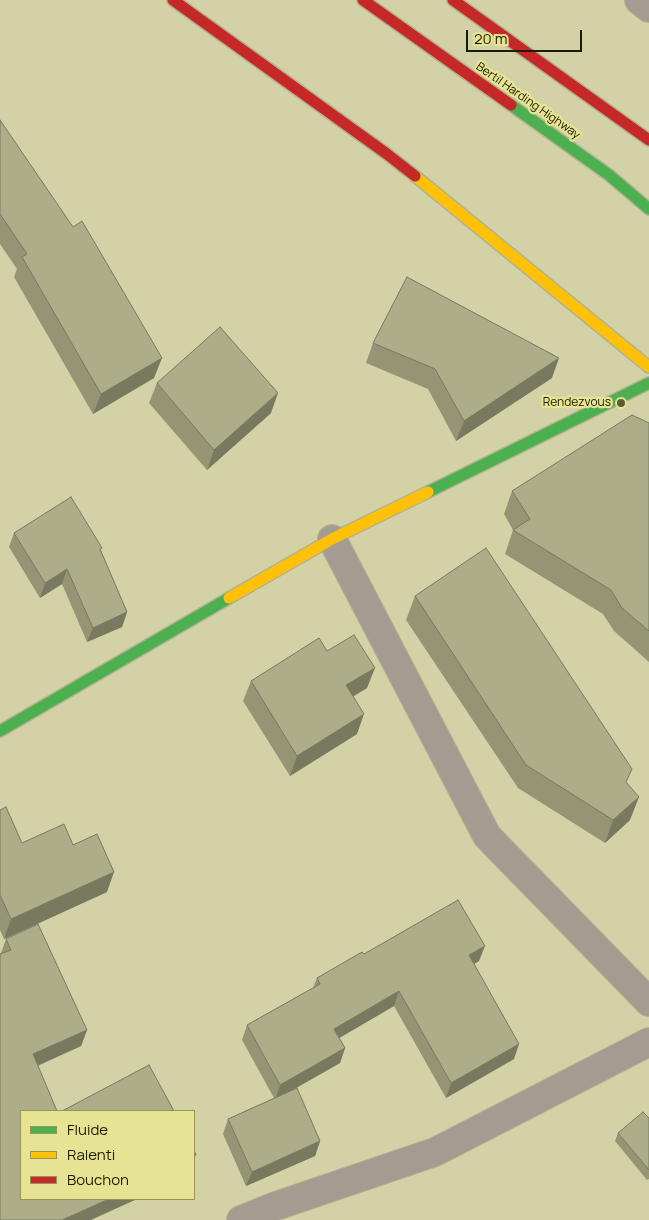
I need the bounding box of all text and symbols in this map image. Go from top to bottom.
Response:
scale bar [469,20,585,52]
text: 20 m [474,28,507,49]
street label: Bertil Harding Highway [473,60,583,142]
place label: Rendezvous [543,396,611,410]
marker: Rendezvous [615,397,627,409]
legend [20,1110,195,1200]
text: Fluide [67,1119,108,1140]
text: Ralenti [67,1144,115,1165]
text: Bouchon [67,1169,129,1190]

